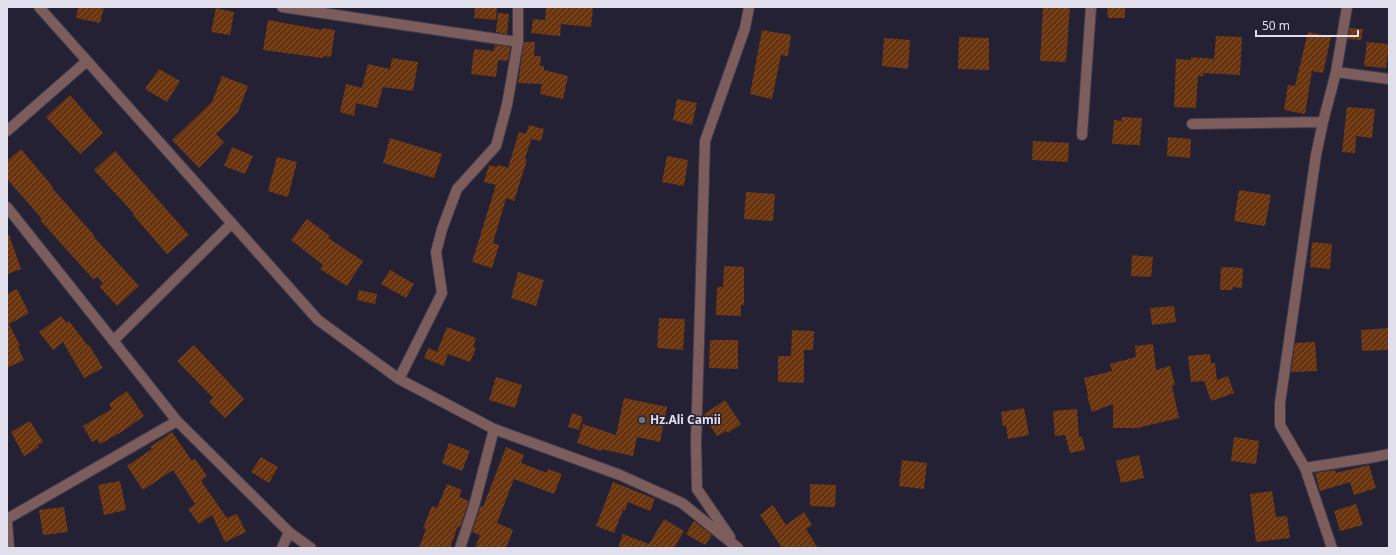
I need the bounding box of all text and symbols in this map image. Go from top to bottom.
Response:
scale bar [1256,12,1358,38]
text: 50 m [1262,17,1290,34]
place label: Hz.Ali Camii [650,411,721,428]
marker: Hz.Ali Camii [637,415,647,425]

